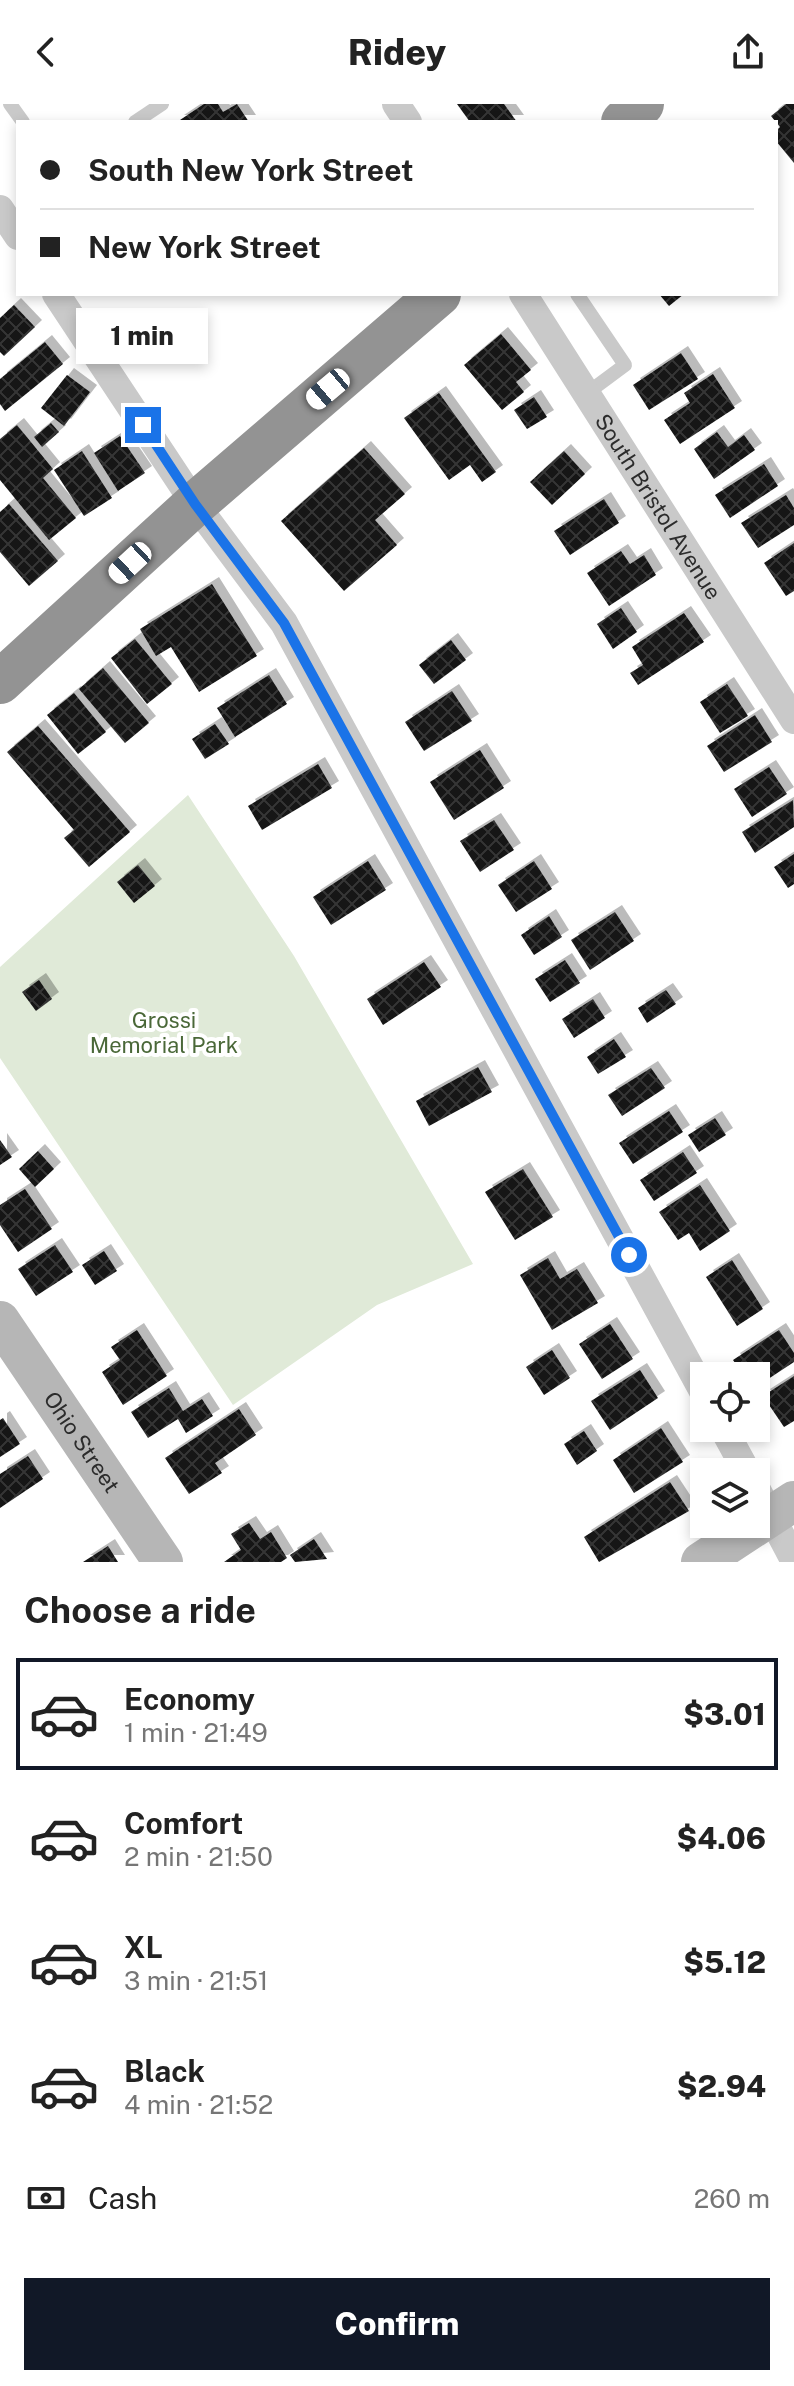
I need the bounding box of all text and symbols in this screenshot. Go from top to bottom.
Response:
icon: back [24,30,68,74]
icon: share [726,30,770,74]
text: Ridey [348,31,446,73]
text: South New York Street [88,152,413,188]
text: New York Street [88,229,321,265]
callout: 1 min [77,309,209,365]
text: 1 min [110,320,174,351]
car [302,364,354,414]
route end [125,407,161,443]
street label: South Bristol Avenue [590,409,727,604]
car [104,538,156,588]
park label: Grossi Memorial Park [90,1007,238,1058]
route start [611,1237,647,1273]
map controls [690,1362,770,1538]
button: locate [690,1362,770,1442]
street label: Ohio Street [39,1387,125,1497]
button: layers [690,1458,770,1538]
text: Choose a ride [24,1589,256,1631]
icon: car [28,1678,100,1750]
text: Economy [124,1681,255,1717]
text: $3.01 [683,1696,766,1732]
text: 1 min · 21:49 [124,1717,268,1748]
icon: car [28,1802,100,1874]
text: Comfort [124,1805,243,1841]
text: $4.06 [676,1820,766,1856]
text: 2 min · 21:50 [124,1841,273,1872]
icon: car [28,1926,100,1998]
text: XL [124,1929,163,1965]
text: $5.12 [683,1944,766,1980]
text: 3 min · 21:51 [124,1965,268,1996]
icon: car [28,2050,100,2122]
text: Black [124,2053,205,2089]
text: $2.94 [677,2068,766,2104]
text: 4 min · 21:52 [124,2089,273,2120]
icon: cash [24,2176,68,2220]
text: Cash [88,2180,157,2216]
text: 260 m [694,2183,770,2214]
button: Confirm [24,2278,770,2370]

